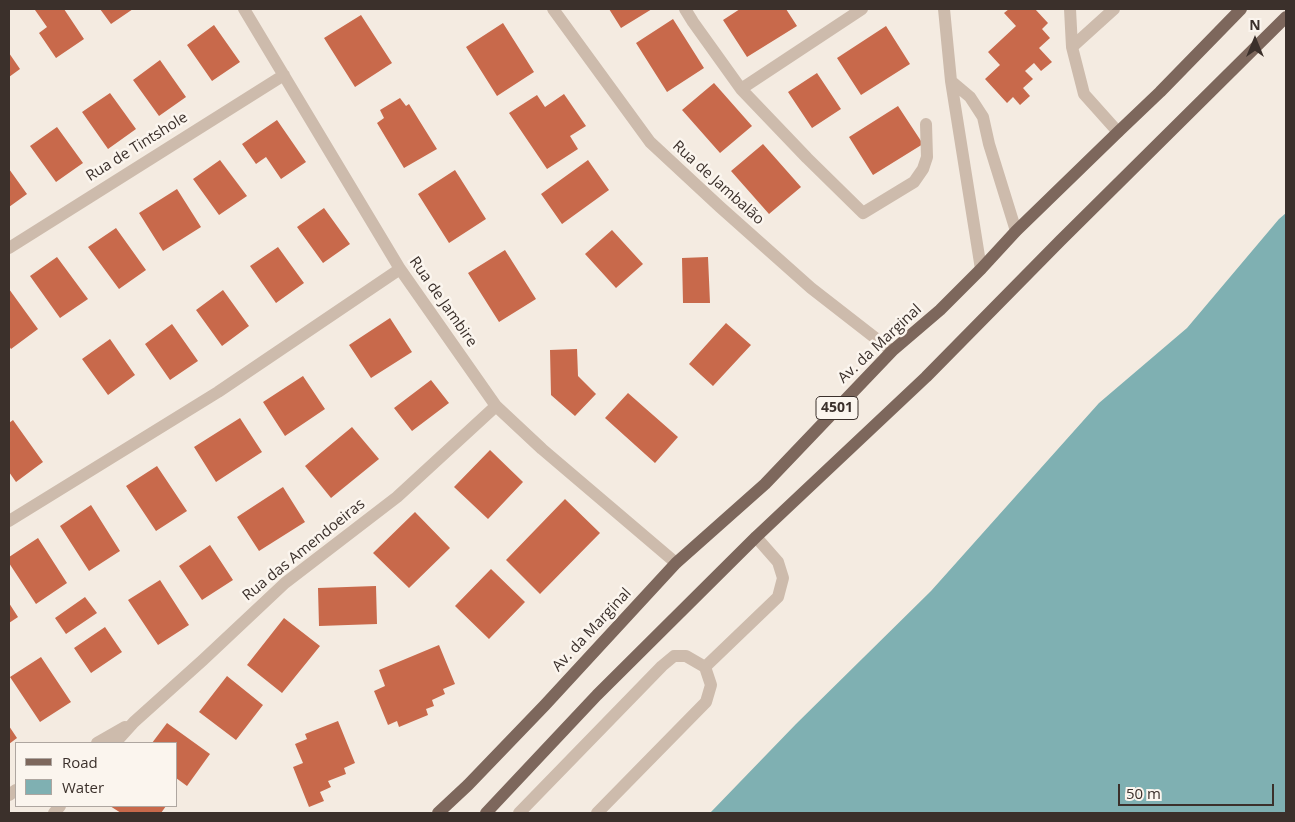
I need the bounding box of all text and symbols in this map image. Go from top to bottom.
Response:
north arrow [1230,15,1280,65]
text: N [1249,15,1261,34]
street label: Rua de Tintshole [83,109,191,185]
street label: Rua de Jambalão [668,137,768,229]
street label: Rua de Jambire [405,253,481,351]
street label: Av. da Marginal [835,301,925,387]
road number: 4501 [816,396,858,419]
street label: Rua das Amendoeiras [239,495,369,605]
street label: Av. da Marginal [549,585,635,675]
legend [15,742,178,807]
text: Road [62,752,98,772]
scale bar [1120,774,1276,806]
text: Water [62,777,104,797]
text: 50 m [1126,783,1161,803]

